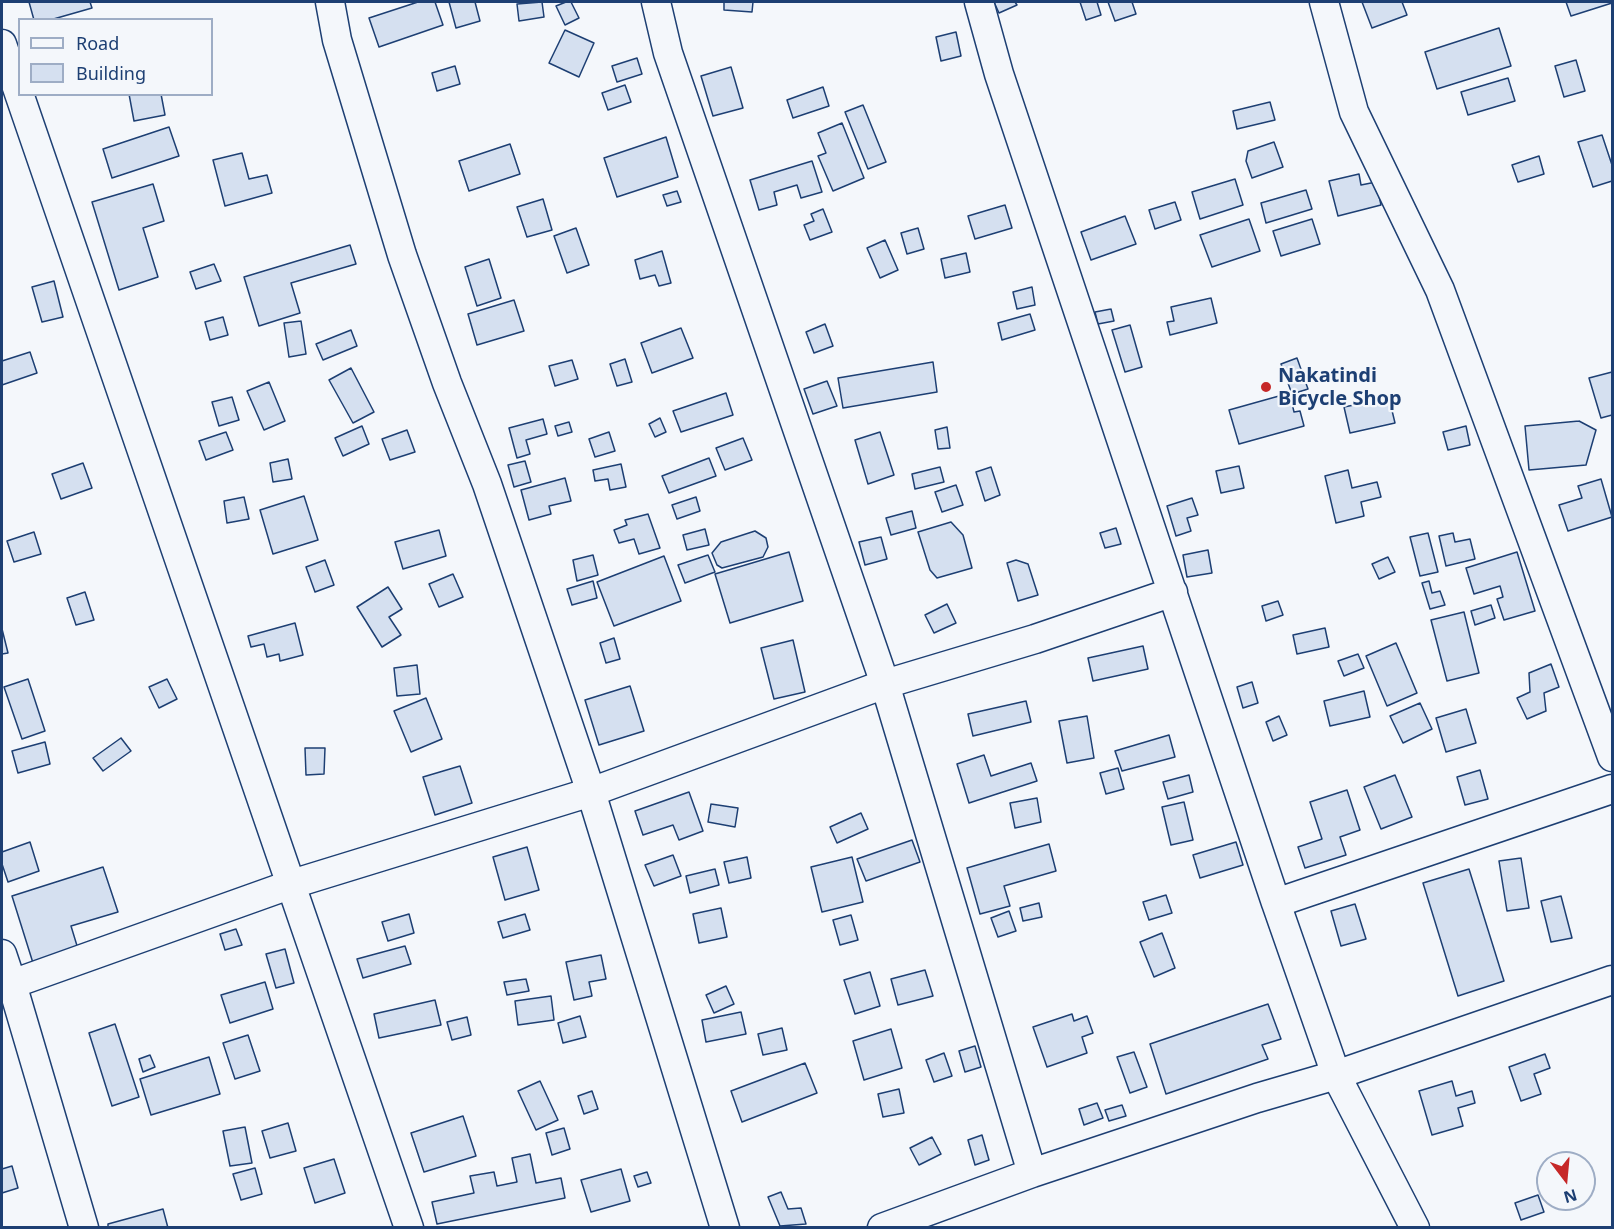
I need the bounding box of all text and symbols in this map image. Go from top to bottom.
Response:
legend [18,18,213,96]
text: Road [76,31,119,55]
text: Building [76,61,146,85]
place label: Nakatindi Bicycle Shop [1278,364,1402,411]
marker: Nakatindi Bicycle Shop [1259,380,1273,394]
north arrow [1536,1151,1596,1211]
text: N [1561,1184,1580,1209]

